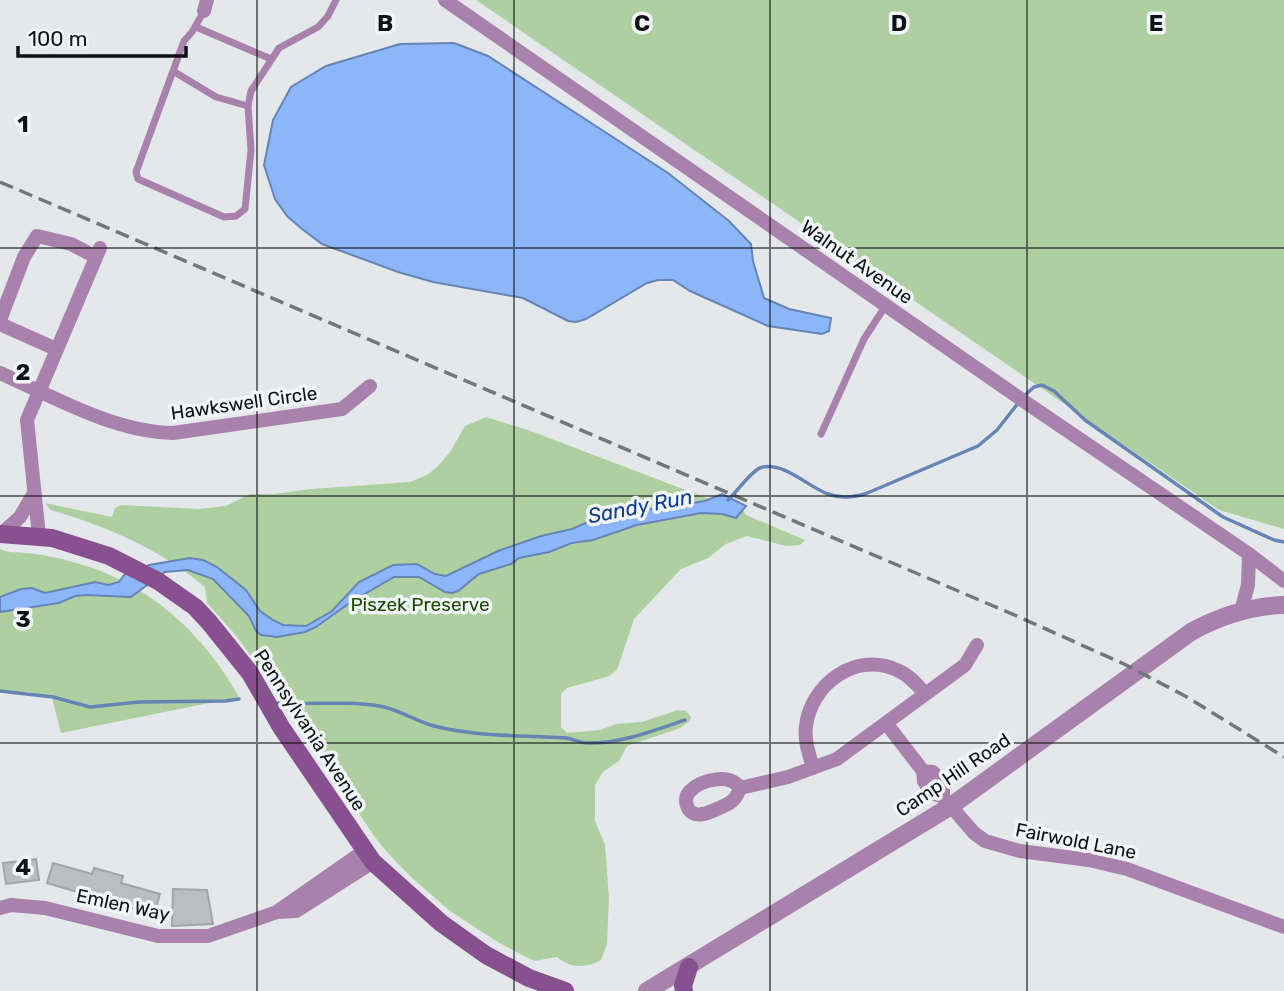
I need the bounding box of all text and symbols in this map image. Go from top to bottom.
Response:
text: B [377,9,393,37]
text: C [634,9,650,37]
text: D [891,9,907,37]
text: E [1149,9,1163,37]
scale bar [18,14,186,58]
text: 100 m [28,26,87,51]
text: 1 [17,110,29,138]
street label: Walnut Avenue [797,215,917,309]
text: 2 [16,358,30,386]
street label: Hawkswell Circle [169,381,319,425]
water label: Sandy Run [586,484,694,528]
park label: Piszek Preserve [350,593,490,616]
text: 3 [15,605,31,633]
street label: Pennsylvania Avenue [249,645,371,815]
street label: Camp Hill Road [891,728,1015,822]
street label: Fairwold Lane [1014,818,1138,864]
text: 4 [15,853,31,881]
street label: Emlen Way [74,884,172,926]

